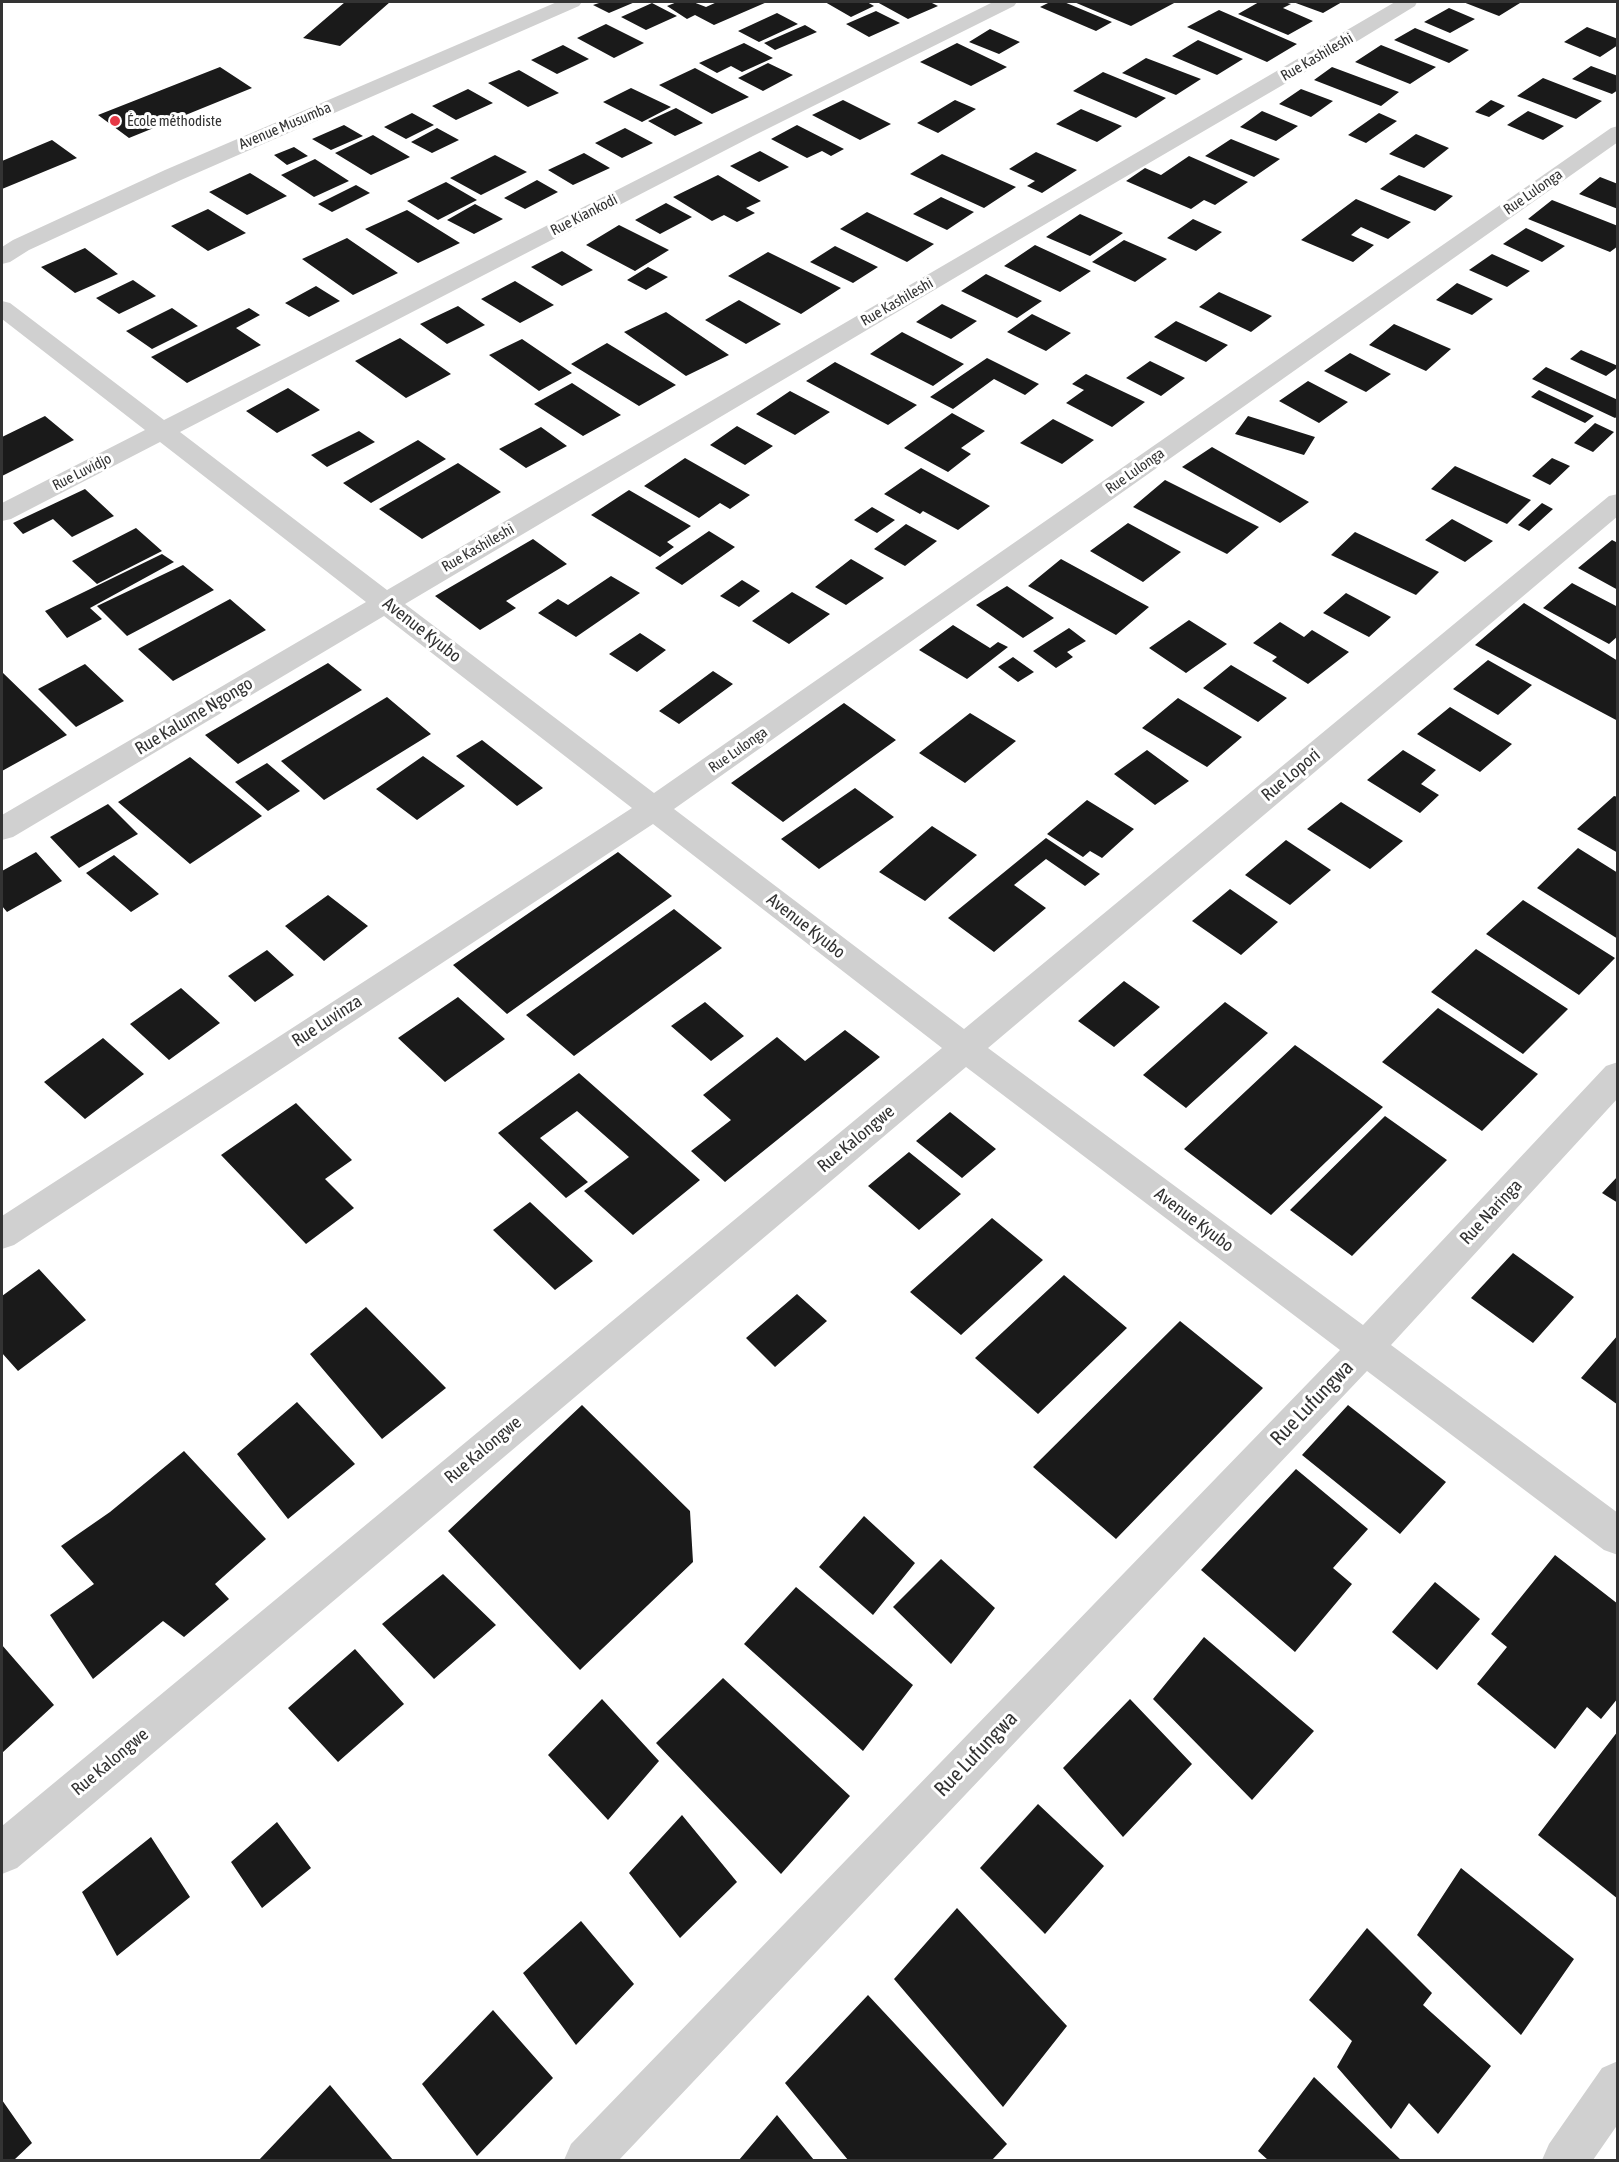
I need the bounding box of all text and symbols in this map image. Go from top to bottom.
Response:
street label: Rue Kashileshi [1278,29,1356,85]
street label: Avenue Musumba [236,99,334,153]
place label: École méthodiste [127,112,222,130]
marker: École méthodiste [108,114,122,128]
street label: Rue Lulonga [1500,165,1566,219]
street label: Rue Kiankodi [548,191,620,239]
street label: Rue Kashileshi [858,274,936,330]
street label: Rue Lulonga [1102,444,1168,498]
street label: Rue Luvidjo [49,449,115,495]
street label: Rue Kashileshi [439,520,517,576]
street label: Avenue Kyubo [378,593,466,667]
street label: Rue Kalume Ngongo [131,672,257,760]
street label: Rue Lulonga [705,723,771,777]
street label: Rue Lopori [1257,744,1325,806]
street label: Avenue Kyubo [762,889,850,963]
street label: Rue Luvinza [288,990,366,1052]
street label: Rue Kalongwe [813,1101,899,1177]
street label: Rue Naringa [1455,1175,1527,1249]
street label: Avenue Kyubo [1150,1183,1238,1257]
street label: Rue Lufungwa [1265,1355,1359,1451]
street label: Rue Kalongwe [440,1412,526,1488]
street label: Rue Lufungwa [929,1706,1023,1802]
street label: Rue Kalongwe [67,1724,153,1800]

